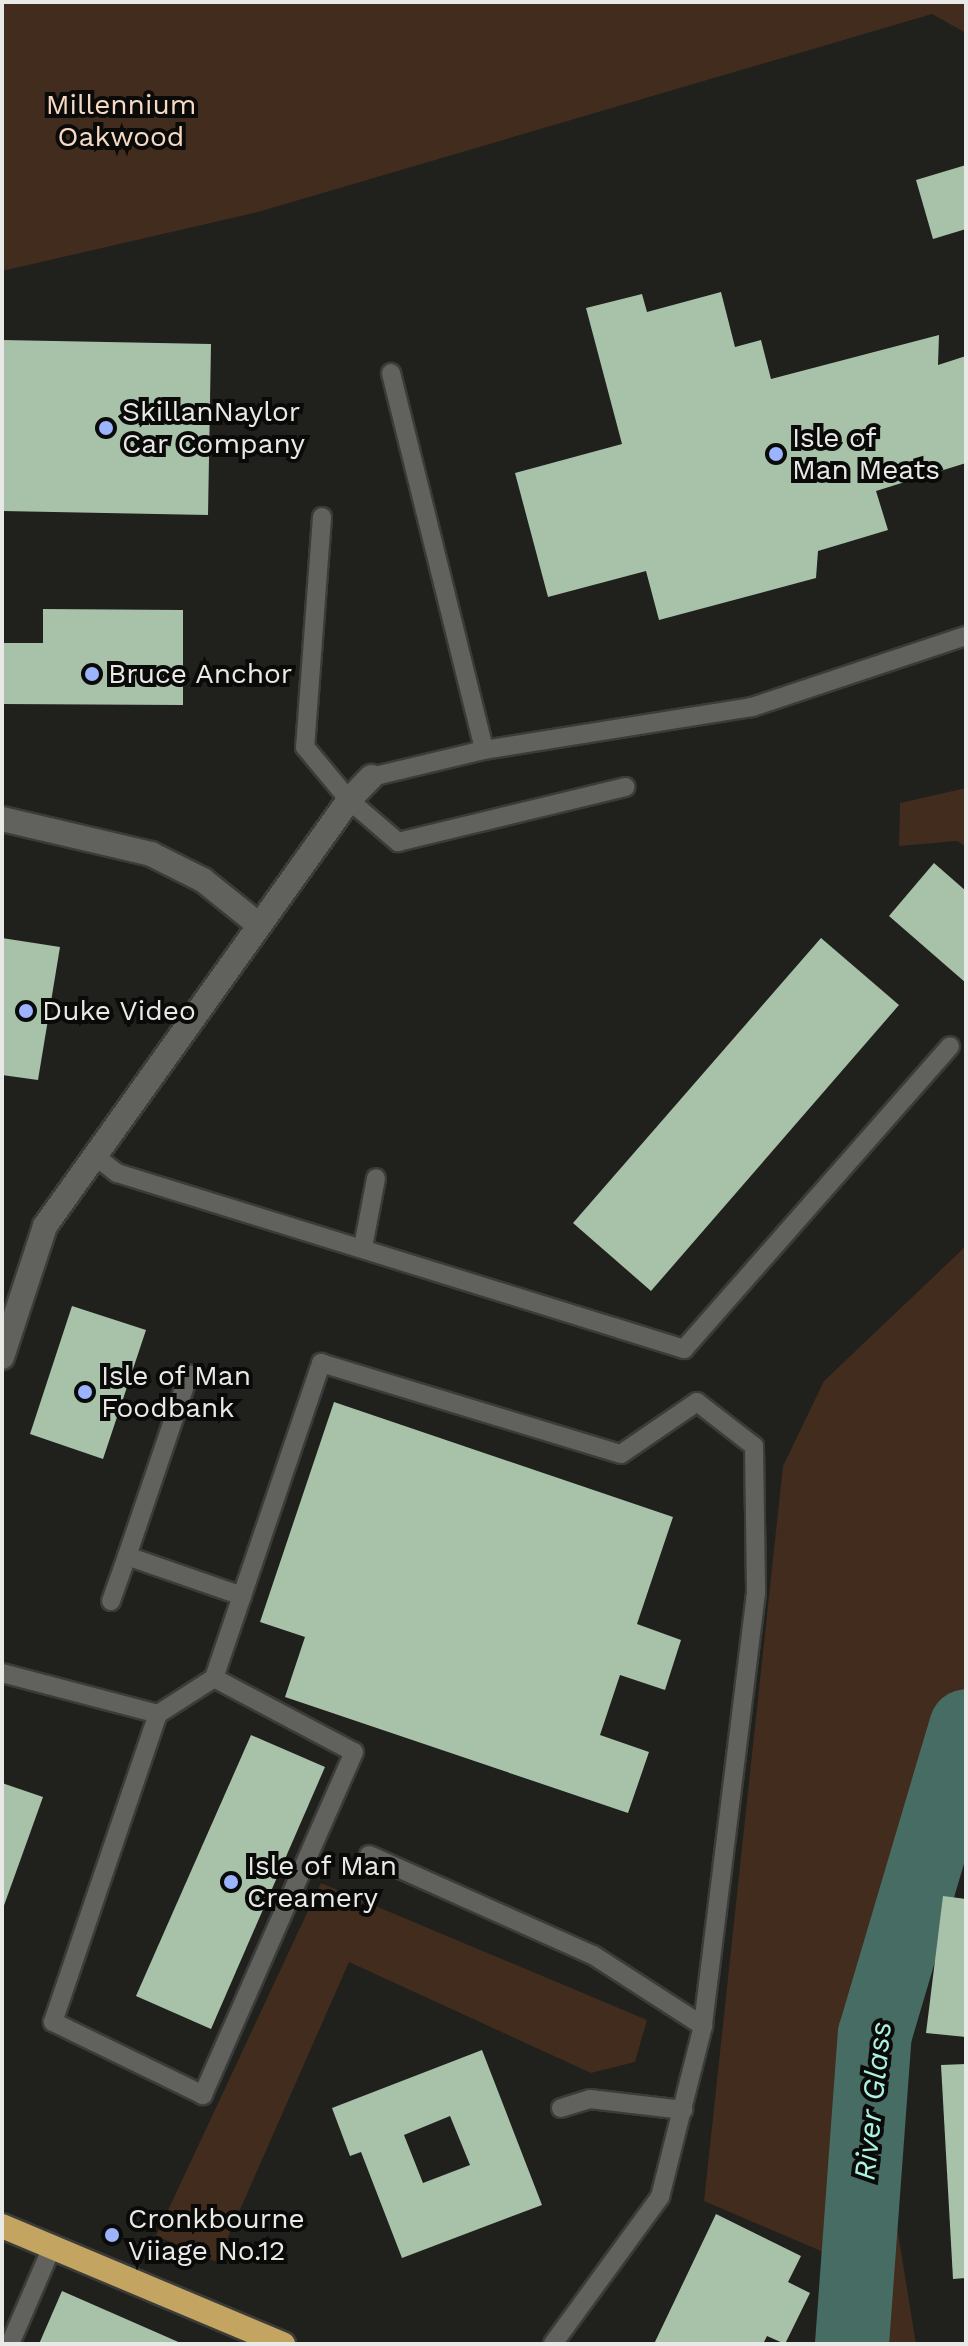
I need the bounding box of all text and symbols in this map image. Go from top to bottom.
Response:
park label: Millennium Oakwood [46,88,196,154]
place label: SkillanNaylor Car Company [122,395,306,461]
marker: SkillanNaylor Car Company [97,419,115,437]
place label: Isle of Man Meats [792,421,940,487]
marker: Isle of Man Meats [767,445,785,463]
place label: Bruce Anchor [108,657,293,691]
marker: Bruce Anchor [83,665,101,683]
place label: Duke Video [42,994,197,1028]
marker: Duke Video [17,1002,35,1020]
place label: Isle of Man Foodbank [101,1359,252,1425]
marker: Isle of Man Foodbank [76,1383,94,1401]
place label: Isle of Man Creamery [247,1849,398,1915]
marker: Isle of Man Creamery [222,1873,240,1891]
water label: River Glass [847,2019,899,2183]
place label: Cronkbourne Viiage No.12 [128,2202,305,2268]
marker: Cronkbourne Viiage No.12 [103,2226,121,2244]

